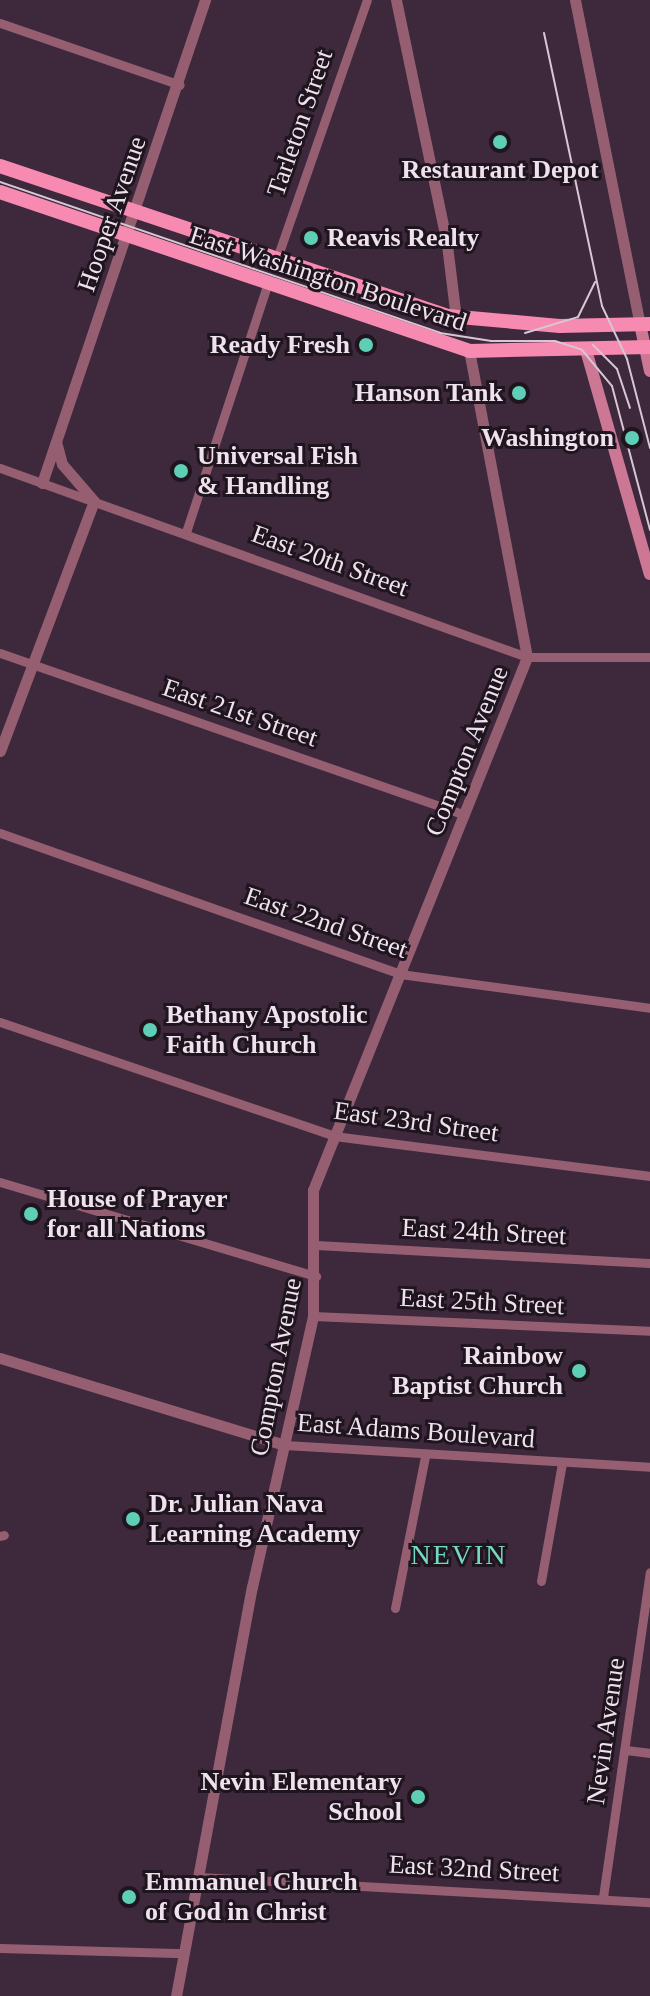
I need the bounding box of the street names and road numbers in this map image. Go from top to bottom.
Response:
street label: Tarleton Street [260,45,340,201]
street label: Hooper Avenue [71,132,153,296]
street label: East Washington Boulevard [185,219,471,339]
street label: East 20th Street [247,518,413,604]
street label: Compton Avenue [418,661,516,841]
street label: East 21st Street [158,672,322,754]
street label: East 22nd Street [240,881,412,965]
street label: East 23rd Street [332,1095,500,1149]
street label: East 24th Street [401,1212,567,1252]
street label: Compton Avenue [243,1275,309,1459]
street label: East 25th Street [399,1282,565,1322]
street label: East Adams Boulevard [295,1407,537,1455]
street label: Nevin Avenue [580,1655,632,1807]
street label: East 32nd Street [388,1849,560,1889]

